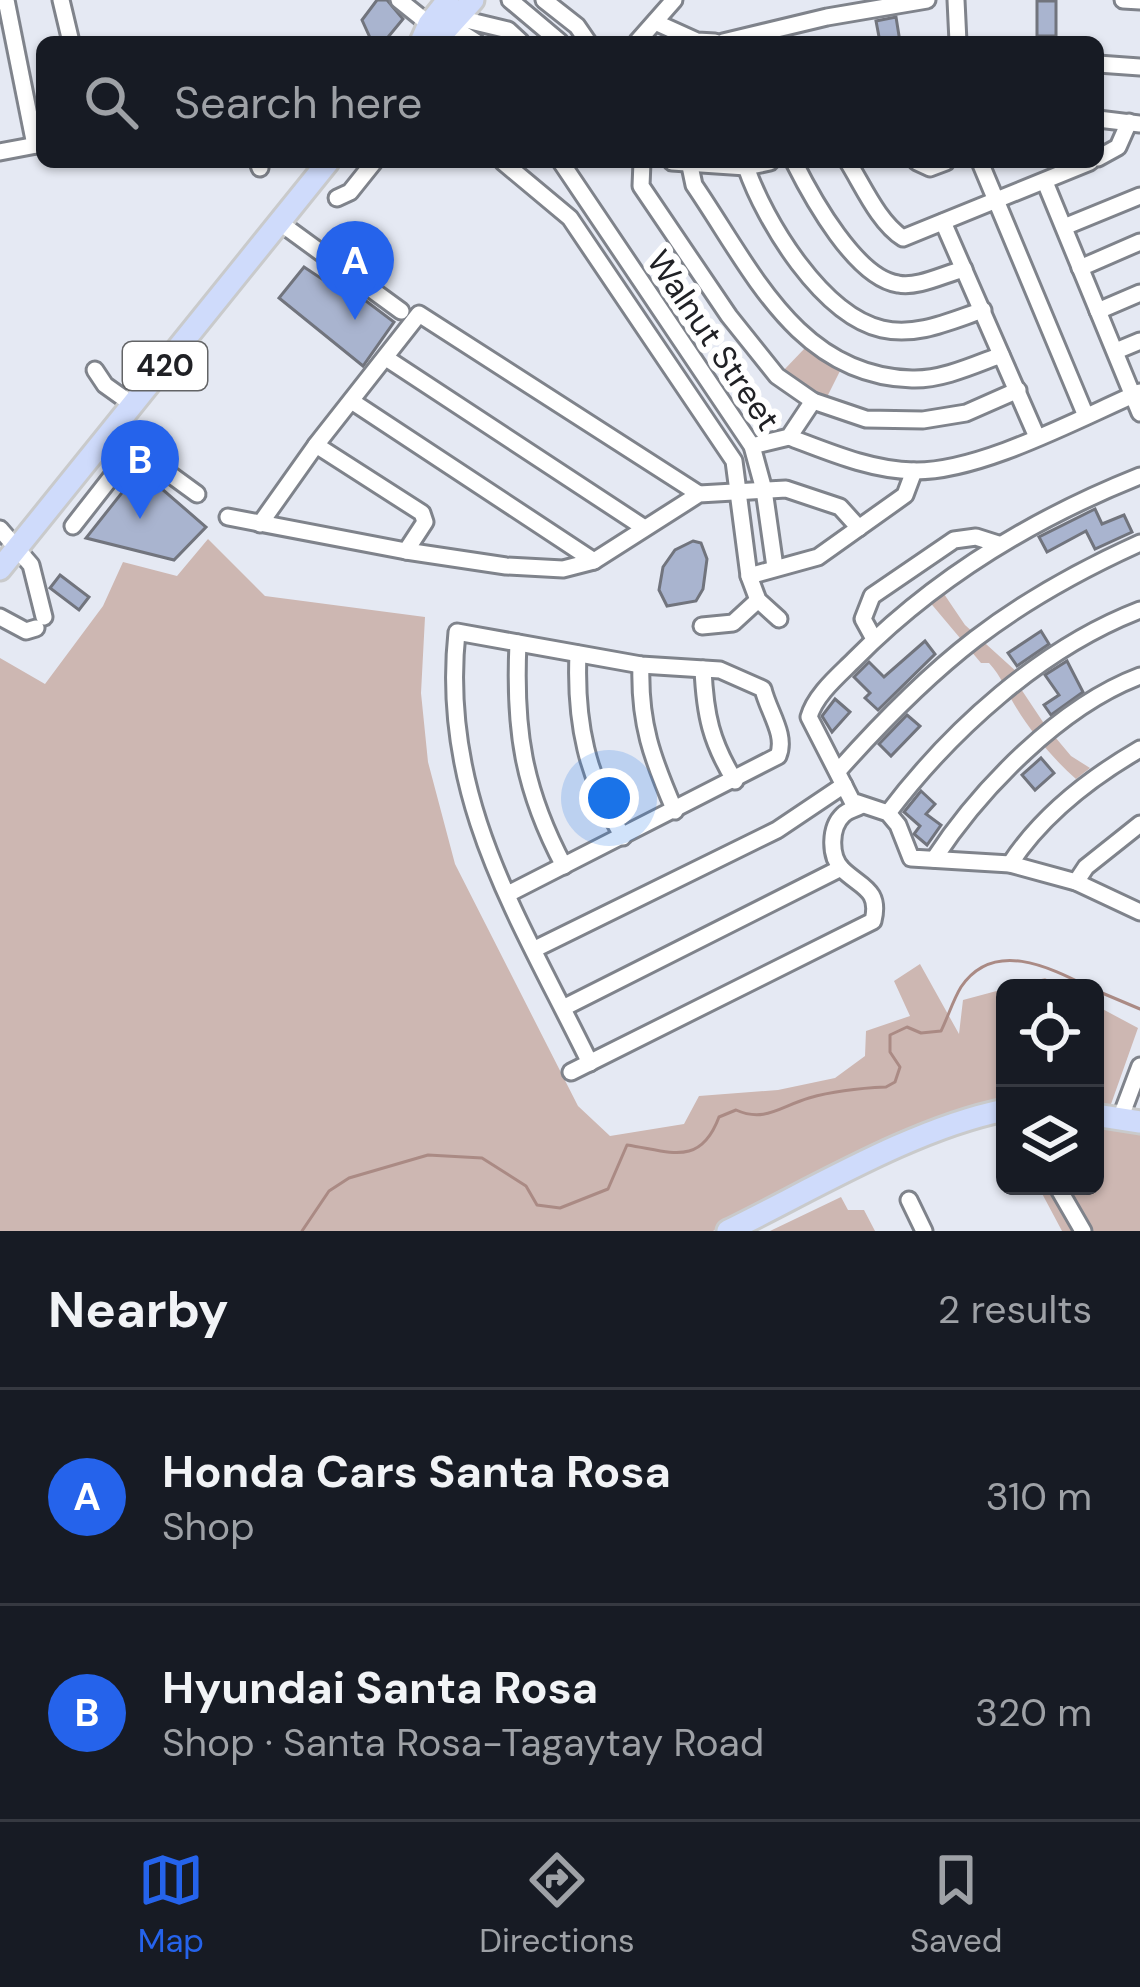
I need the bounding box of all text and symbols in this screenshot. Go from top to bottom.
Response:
search box [36,36,1104,168]
icon: search [78,69,144,135]
text: Search here [174,73,422,132]
pin: A [316,221,394,320]
street label: Walnut Street [637,242,790,439]
road number: 420 [123,342,207,390]
pin: B [101,420,179,519]
your location [579,768,639,828]
map controls [996,979,1104,1195]
button: locate [996,979,1104,1087]
button: layers [996,1087,1104,1195]
text: Nearby [48,1276,229,1343]
text: 2 results [938,1284,1092,1335]
text: Honda Cars Santa Rosa [162,1442,671,1501]
text: A [73,1471,101,1522]
text: 310 m [986,1471,1092,1522]
text: Shop [162,1501,255,1552]
text: Hyundai Santa Rosa [162,1658,598,1717]
text: B [75,1687,99,1738]
text: 320 m [975,1687,1092,1738]
text: Shop · Santa Rosa-Tagaytay Road [162,1717,764,1768]
tab: Map [138,1847,204,1962]
tab: Directions [479,1847,635,1962]
tab: Saved [910,1847,1002,1962]

